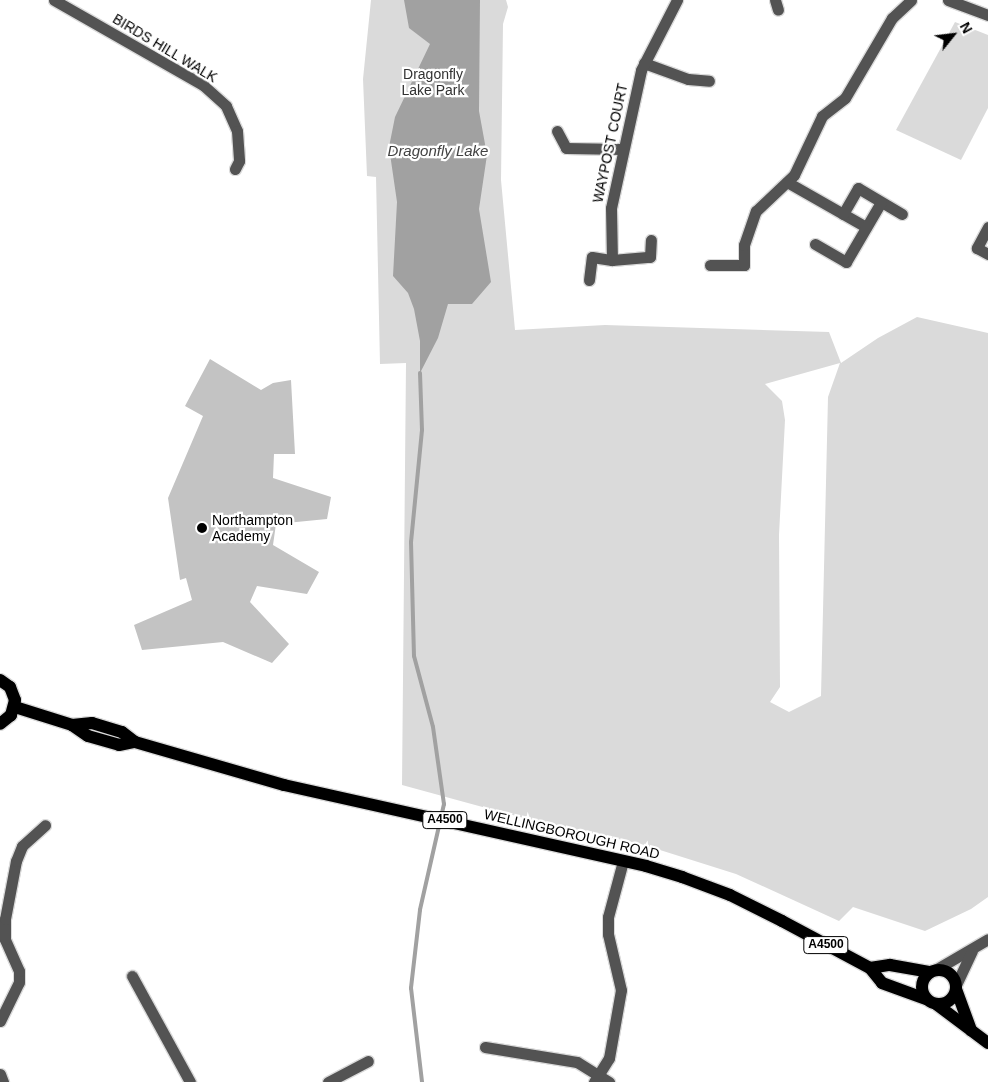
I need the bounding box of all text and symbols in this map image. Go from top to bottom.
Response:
street label: BIRDS HILL WALK [110,10,220,86]
north arrow [928,10,978,60]
text: N [957,19,976,36]
park label: Dragonfly Lake Park [401,66,465,98]
street label: WAYPOST COURT [589,82,631,204]
water label: Dragonfly Lake [388,142,488,160]
place label: Northampton Academy [212,512,293,544]
marker: Northampton Academy [196,522,208,534]
street label: WELLINGBOROUGH ROAD [483,806,661,862]
road number: A4500 [421,810,469,830]
road number: A4500 [802,936,850,954]

